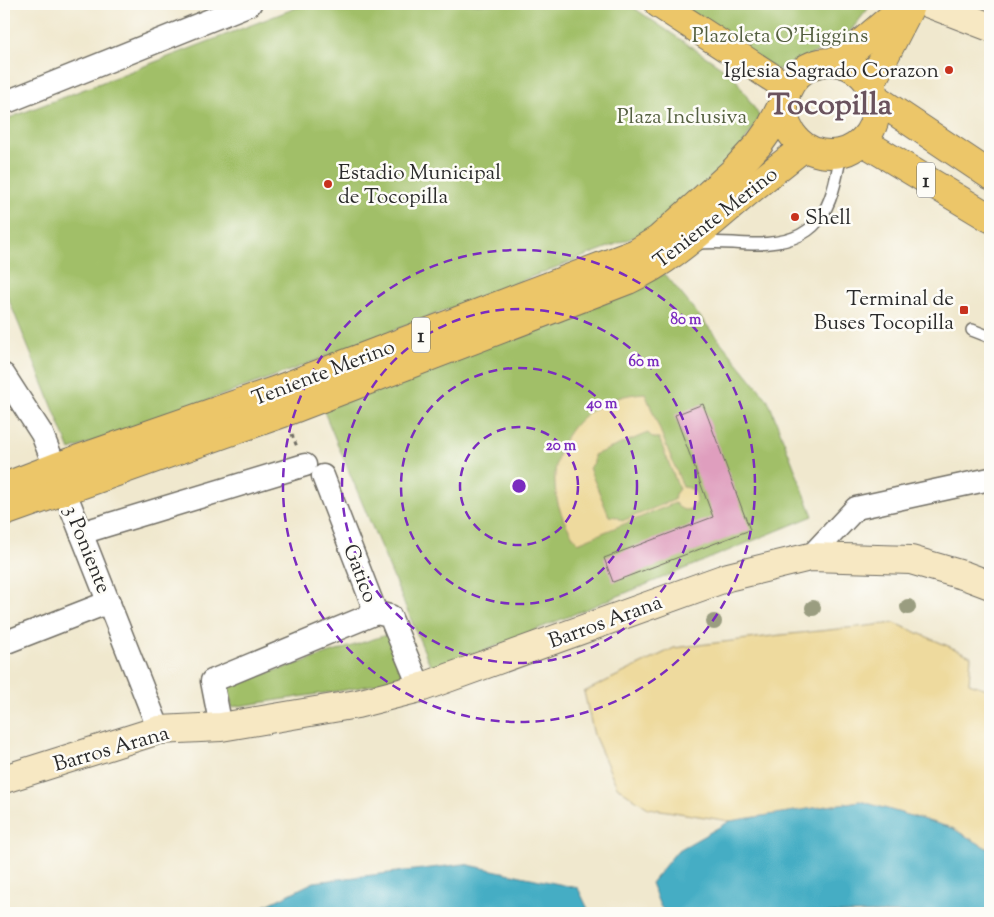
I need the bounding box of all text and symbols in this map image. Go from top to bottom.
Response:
park label: Plazoleta O'Higgins [692,22,868,52]
place label: Iglesia Sagrado Corazon [724,57,939,87]
marker: Iglesia Sagrado Corazon [943,64,955,76]
district label: Tocopilla [768,84,893,129]
park label: Plaza Inclusiva [617,103,748,133]
place label: Estadio Municipal de Tocopilla [338,159,501,213]
street label: Teniente Merino [648,160,785,277]
road number: 1 [917,162,935,198]
marker: Estadio Municipal de Tocopilla [322,178,334,190]
place label: Shell [805,204,851,234]
marker: Shell [789,211,801,223]
place label: Terminal de Buses Tocopilla [814,285,954,339]
marker: Terminal de Buses Tocopilla [958,304,970,316]
text: 80 m [670,310,702,331]
road number: 1 [412,318,430,352]
street label: Teniente Merino [248,333,399,415]
text: 60 m [629,352,660,373]
text: 40 m [586,394,618,415]
text: 20 m [546,436,577,457]
centre of rings [510,477,528,495]
street label: 3 Poniente [55,501,117,598]
street label: Gatico [334,540,384,607]
street label: Barros Arana [545,588,667,657]
street label: Barros Arana [50,719,173,781]

